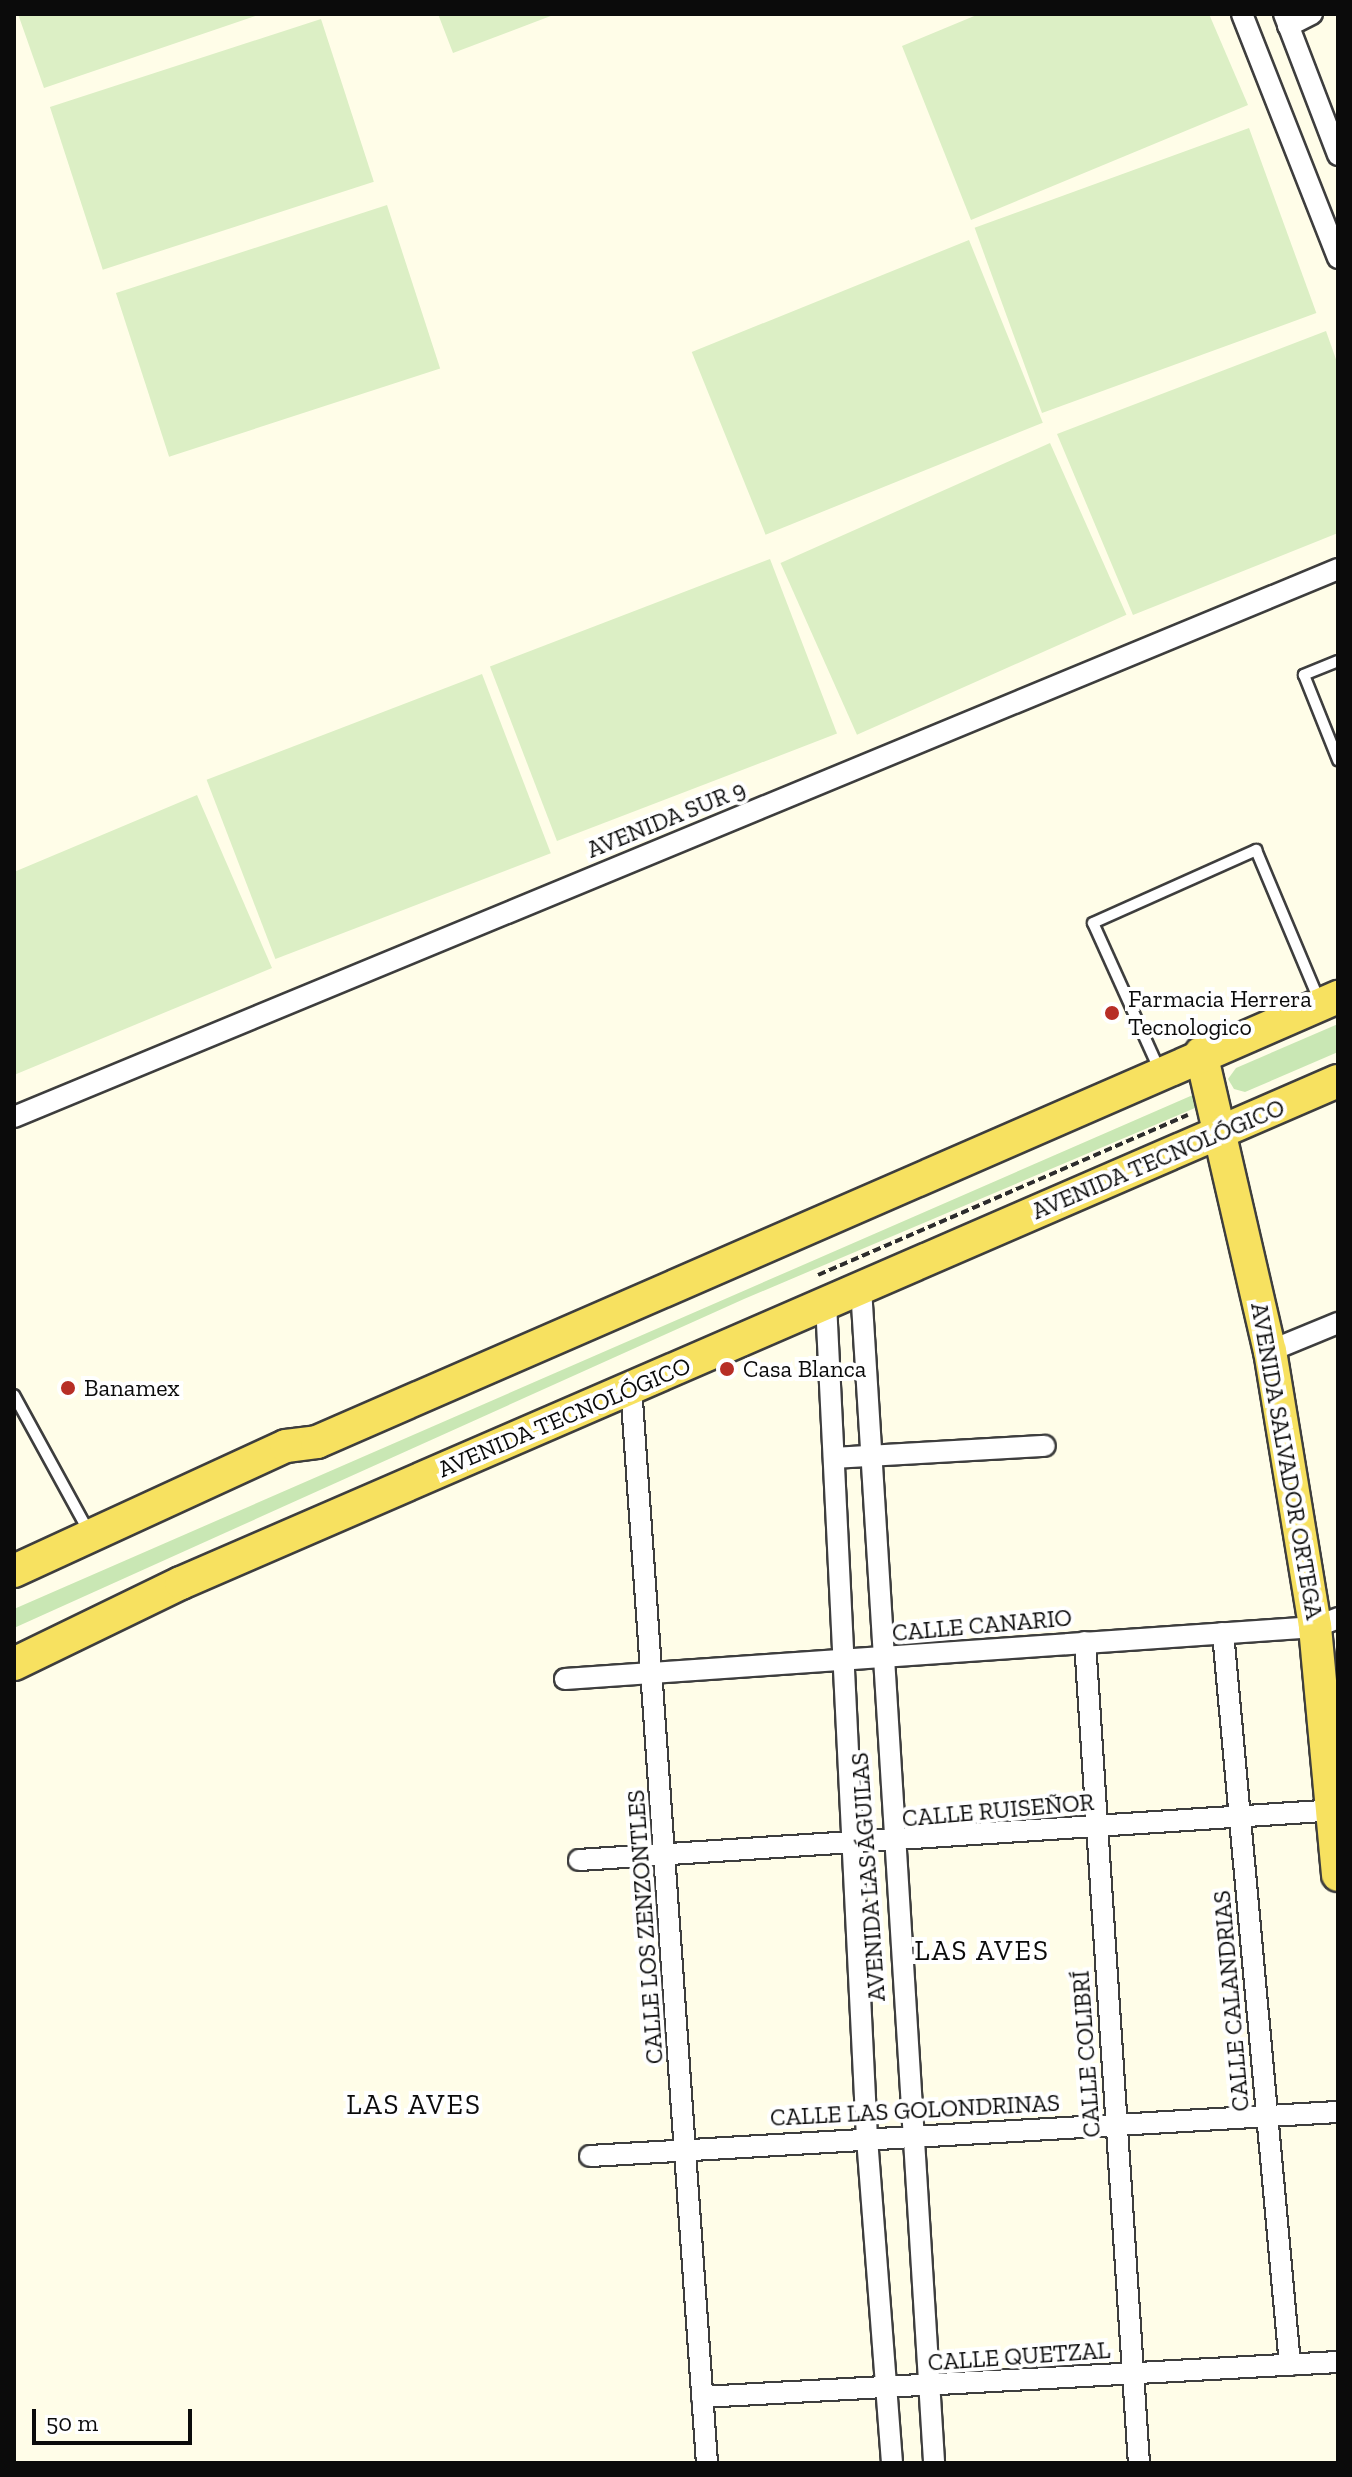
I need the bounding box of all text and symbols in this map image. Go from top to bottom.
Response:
street label: AVENIDA SUR 9 [582,774,750,864]
place label: Farmacia Herrera Tecnologico [1128,985,1312,1041]
marker: Farmacia Herrera Tecnologico [1103,1004,1121,1022]
street label: AVENIDA TECNOLÓGICO [1027,1092,1289,1226]
street label: AVENIDA SALVADOR ORTEGA [1245,1300,1329,1622]
street label: AVENIDA TECNOLÓGICO [433,1350,695,1484]
place label: Casa Blanca [743,1355,866,1383]
marker: Casa Blanca [718,1360,736,1378]
place label: Banamex [84,1374,180,1402]
marker: Banamex [59,1379,77,1397]
street label: CALLE CANARIO [891,1603,1073,1647]
street label: AVENIDA LAS ÁGUILAS [845,1751,891,2003]
street label: CALLE RUISEÑOR [901,1787,1095,1833]
street label: CALLE LOS ZENZONTLES [621,1789,669,2065]
street label: CALLE CALANDRIAS [1207,1889,1255,2113]
district label: LAS AVES [914,1934,1050,1968]
street label: CALLE COLIBRÍ [1066,1970,1106,2138]
district label: LAS AVES [346,2088,482,2122]
street label: CALLE LAS GOLONDRINAS [769,2088,1061,2132]
street label: CALLE QUETZAL [927,2335,1111,2377]
scale bar [36,2393,196,2443]
text: 50 m [46,2408,98,2437]

